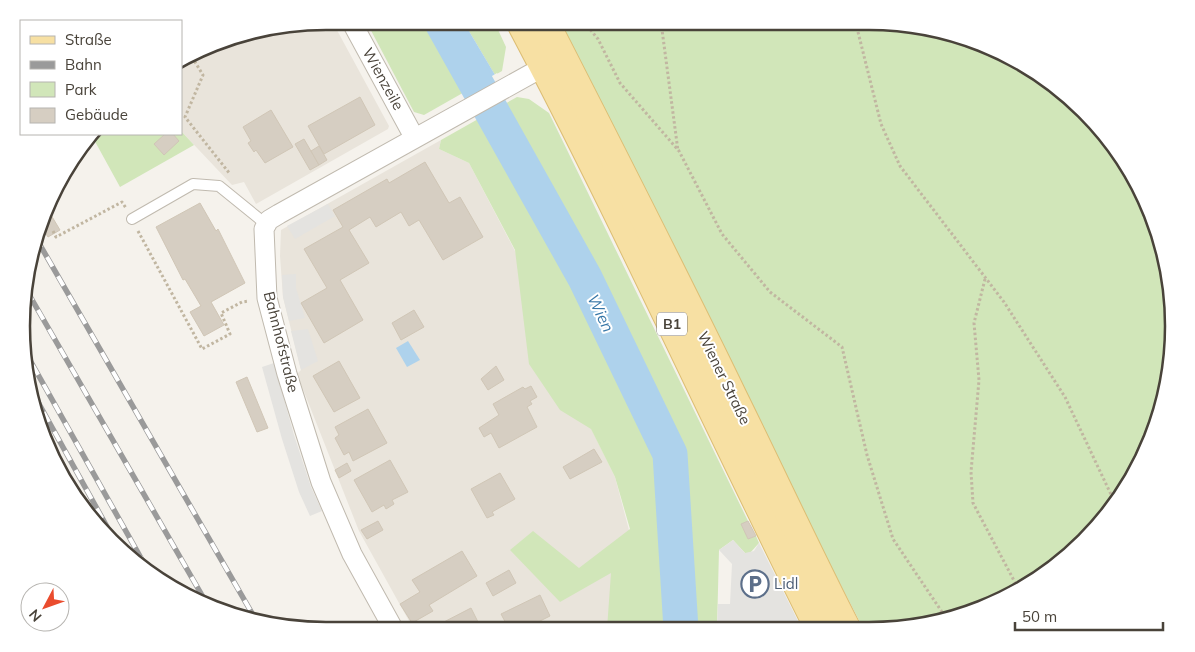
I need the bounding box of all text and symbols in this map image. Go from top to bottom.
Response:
legend [20,20,182,135]
text: Straße [65,30,112,49]
street label: Wienzeile [359,44,408,113]
text: Bahn [65,55,102,74]
text: Park [65,80,97,99]
text: Gebäude [65,105,128,124]
street label: Bahnhofstraße [260,289,303,394]
water label: Wien [583,291,619,335]
road number: B1 [657,312,687,336]
street label: Wiener Straße [694,328,755,427]
parking icon: Lidl [740,569,770,599]
place label: Lidl [774,574,798,593]
north arrow [20,582,70,632]
scale bar [1015,600,1162,632]
text: N [25,606,45,625]
text: 50 m [1022,607,1057,626]

